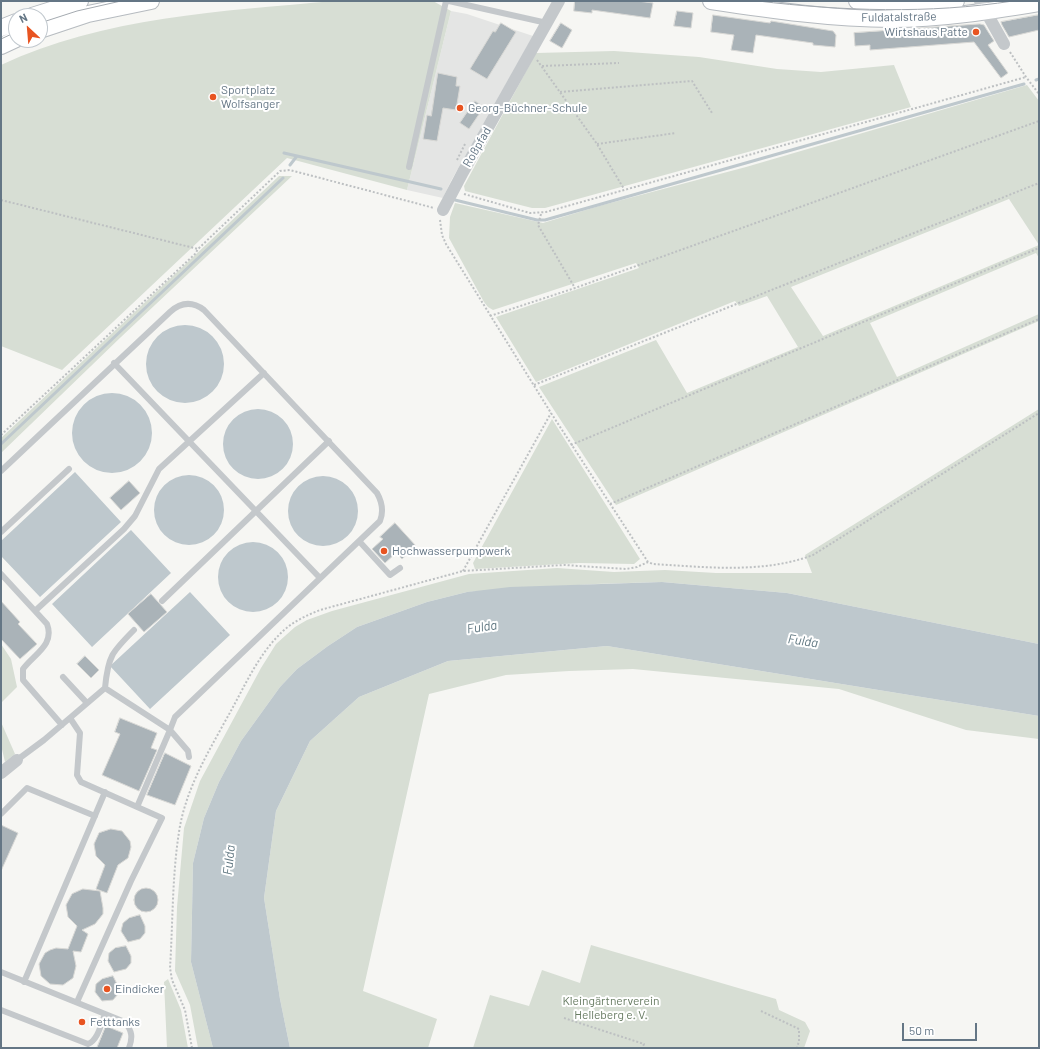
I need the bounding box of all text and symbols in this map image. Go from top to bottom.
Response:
north arrow [8,8,48,48]
street label: Fuldatalstraße [861,9,937,25]
text: N [17,10,29,25]
place label: Wirtshaus Patte [884,25,968,39]
marker: Wirtshaus Patte [971,27,981,37]
place label: Sportplatz Wolfsanger [221,83,280,111]
marker: Sportplatz Wolfsanger [208,92,218,102]
place label: Georg-Büchner-Schule [468,101,587,115]
marker: Georg-Büchner-Schule [455,103,465,113]
street label: Roßpfad [460,124,494,170]
place label: Hochwasserpumpwerk [392,544,510,558]
marker: Hochwasserpumpwerk [379,546,389,556]
water label: Fulda [466,617,498,637]
water label: Fulda [787,631,819,651]
water label: Fulda [220,844,238,876]
place label: Eindicker [115,982,164,996]
marker: Eindicker [102,984,112,994]
park label: Kleingärtnerverein Helleberg e. V. [562,994,660,1022]
place label: Fetttanks [90,1015,140,1029]
scale bar [904,1015,979,1041]
marker: Fetttanks [77,1017,87,1027]
text: 50 m [909,1023,934,1037]

